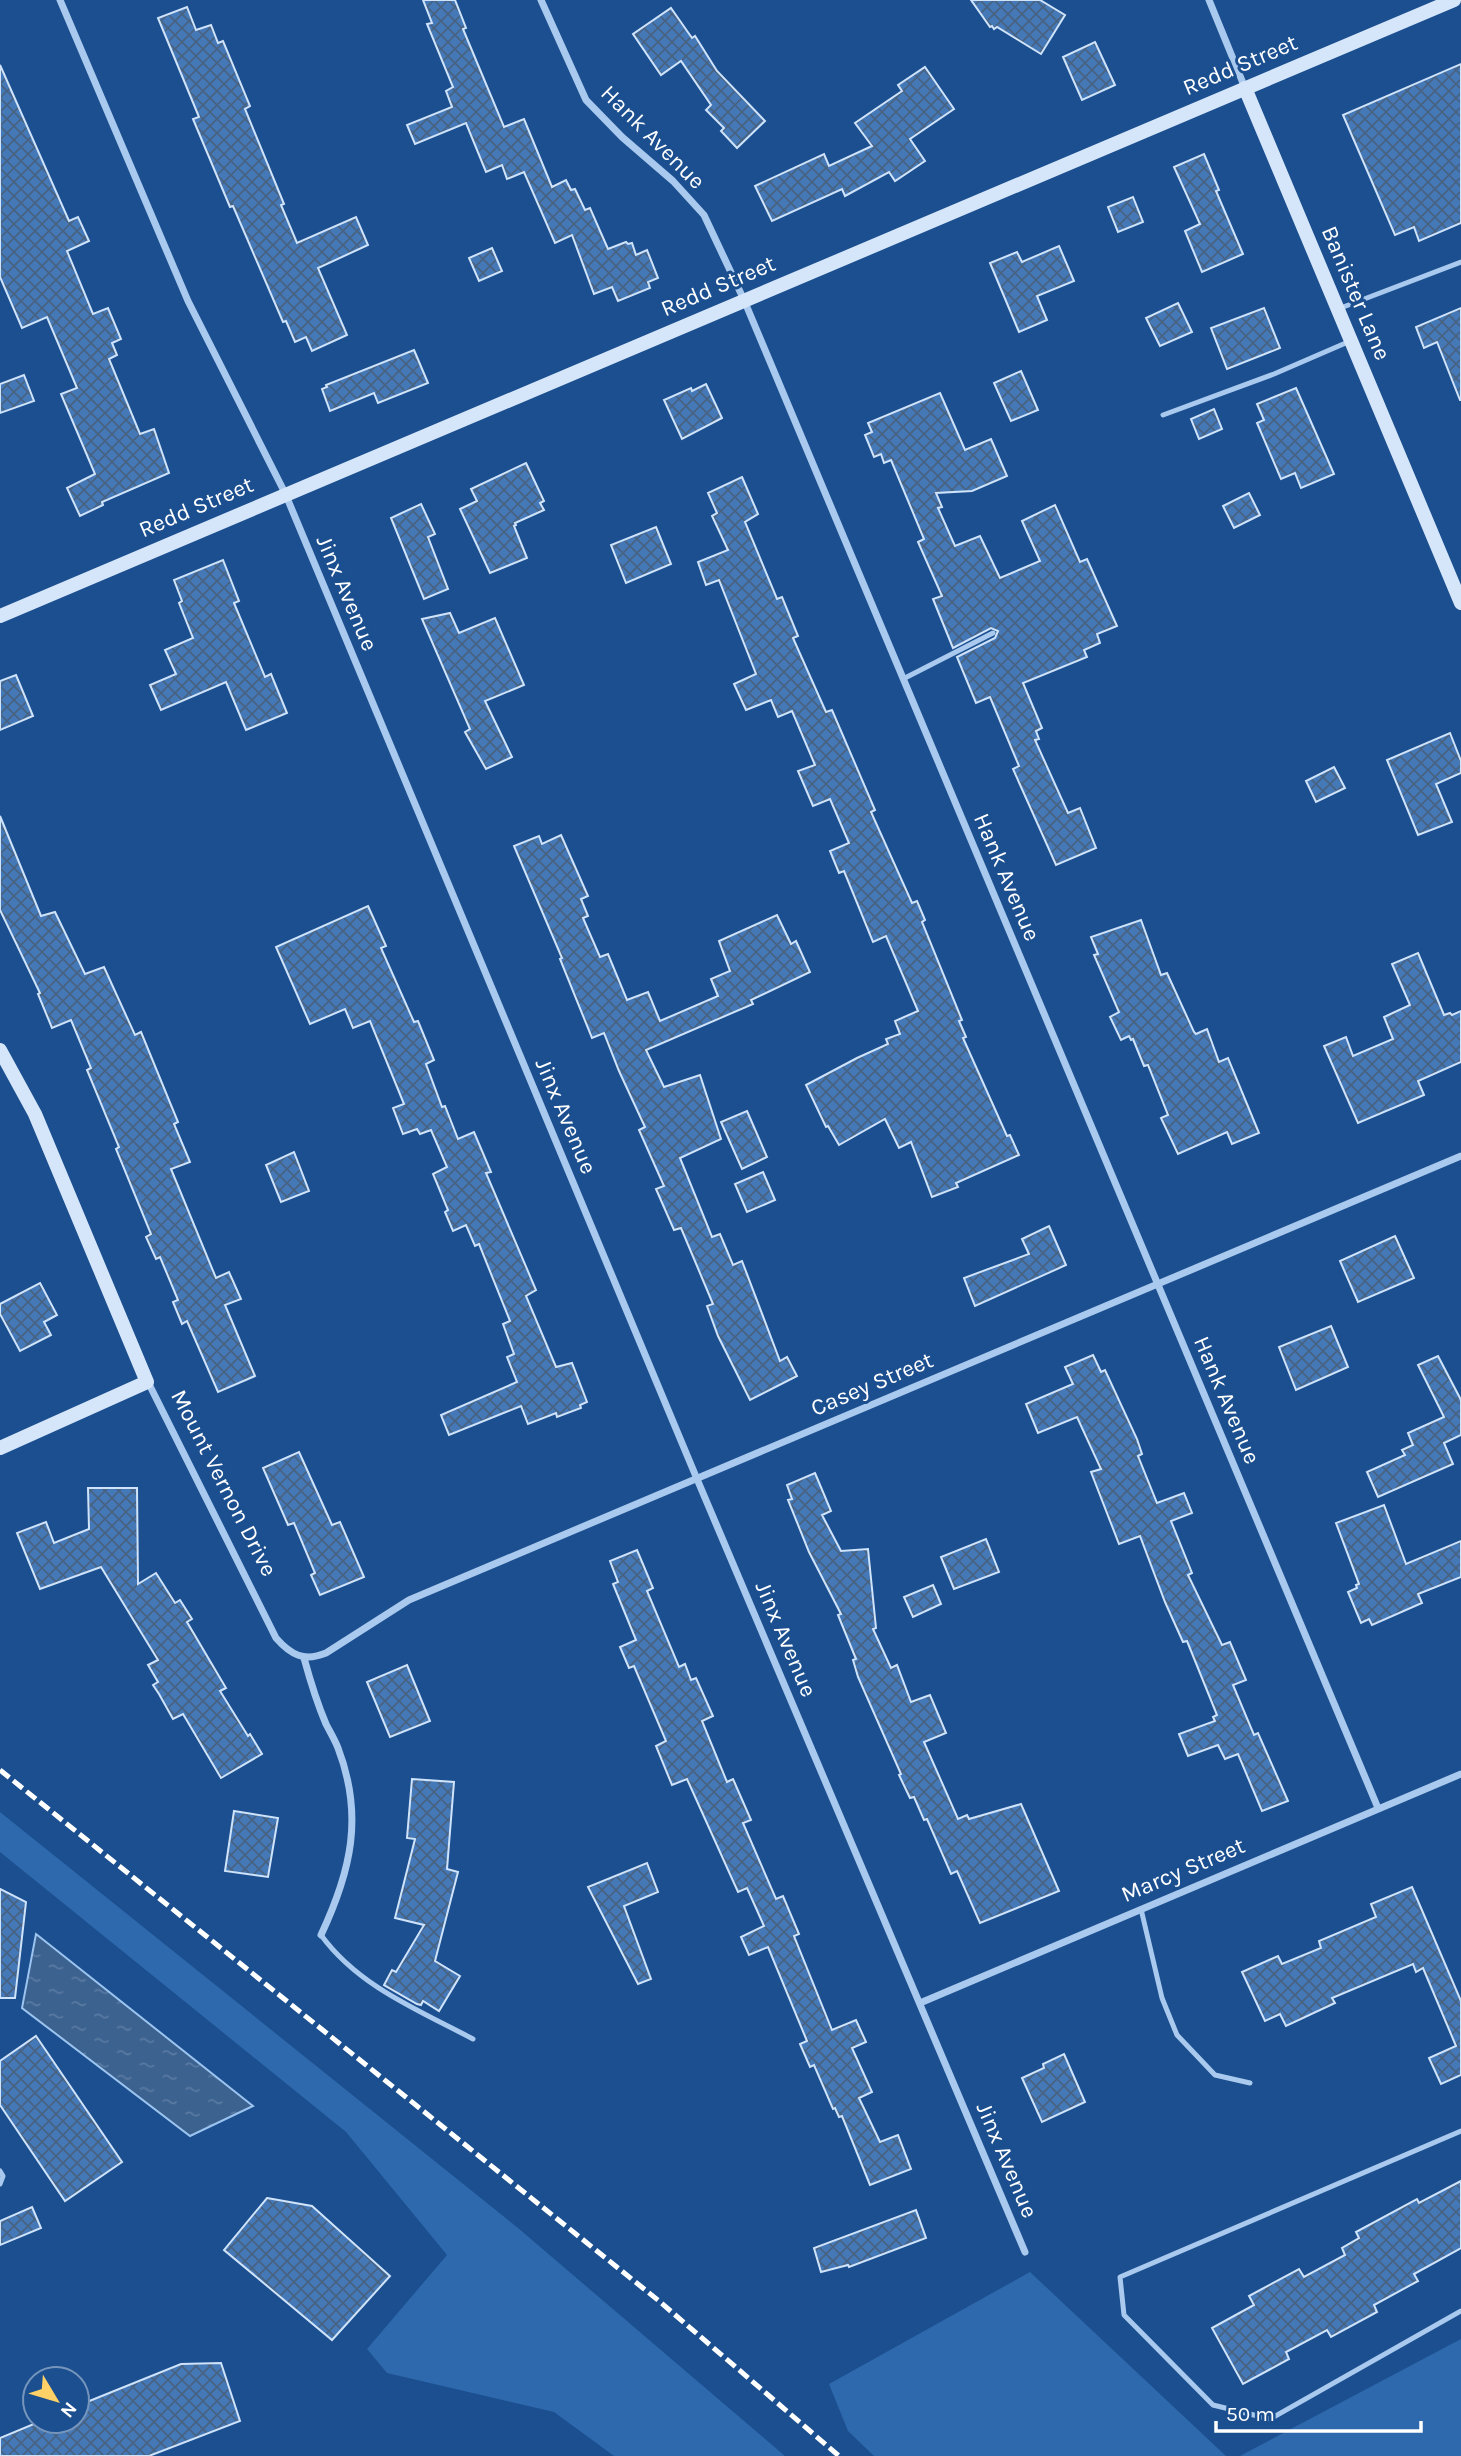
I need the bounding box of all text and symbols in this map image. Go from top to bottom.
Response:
street label: Redd Street [1179,29,1302,101]
street label: Hank Avenue [595,79,711,195]
street label: Banister Lane [1316,222,1396,364]
street label: Redd Street [657,250,780,322]
street label: Redd Street [135,471,258,543]
street label: Jinx Avenue [311,531,383,655]
street label: Hank Avenue [968,809,1046,945]
street label: Jinx Avenue [530,1054,602,1178]
street label: Hank Avenue [1188,1332,1266,1468]
street label: Casey Street [807,1346,937,1422]
street label: Mount Vernon Drive [165,1385,283,1581]
street label: Jinx Avenue [750,1577,822,1701]
street label: Marcy Street [1117,1832,1249,1908]
street label: Jinx Avenue [971,2098,1043,2222]
north arrow [21,2365,91,2435]
scale bar [1216,2390,1421,2434]
text: N [56,2398,81,2422]
text: 50 m [1226,2402,1275,2426]

